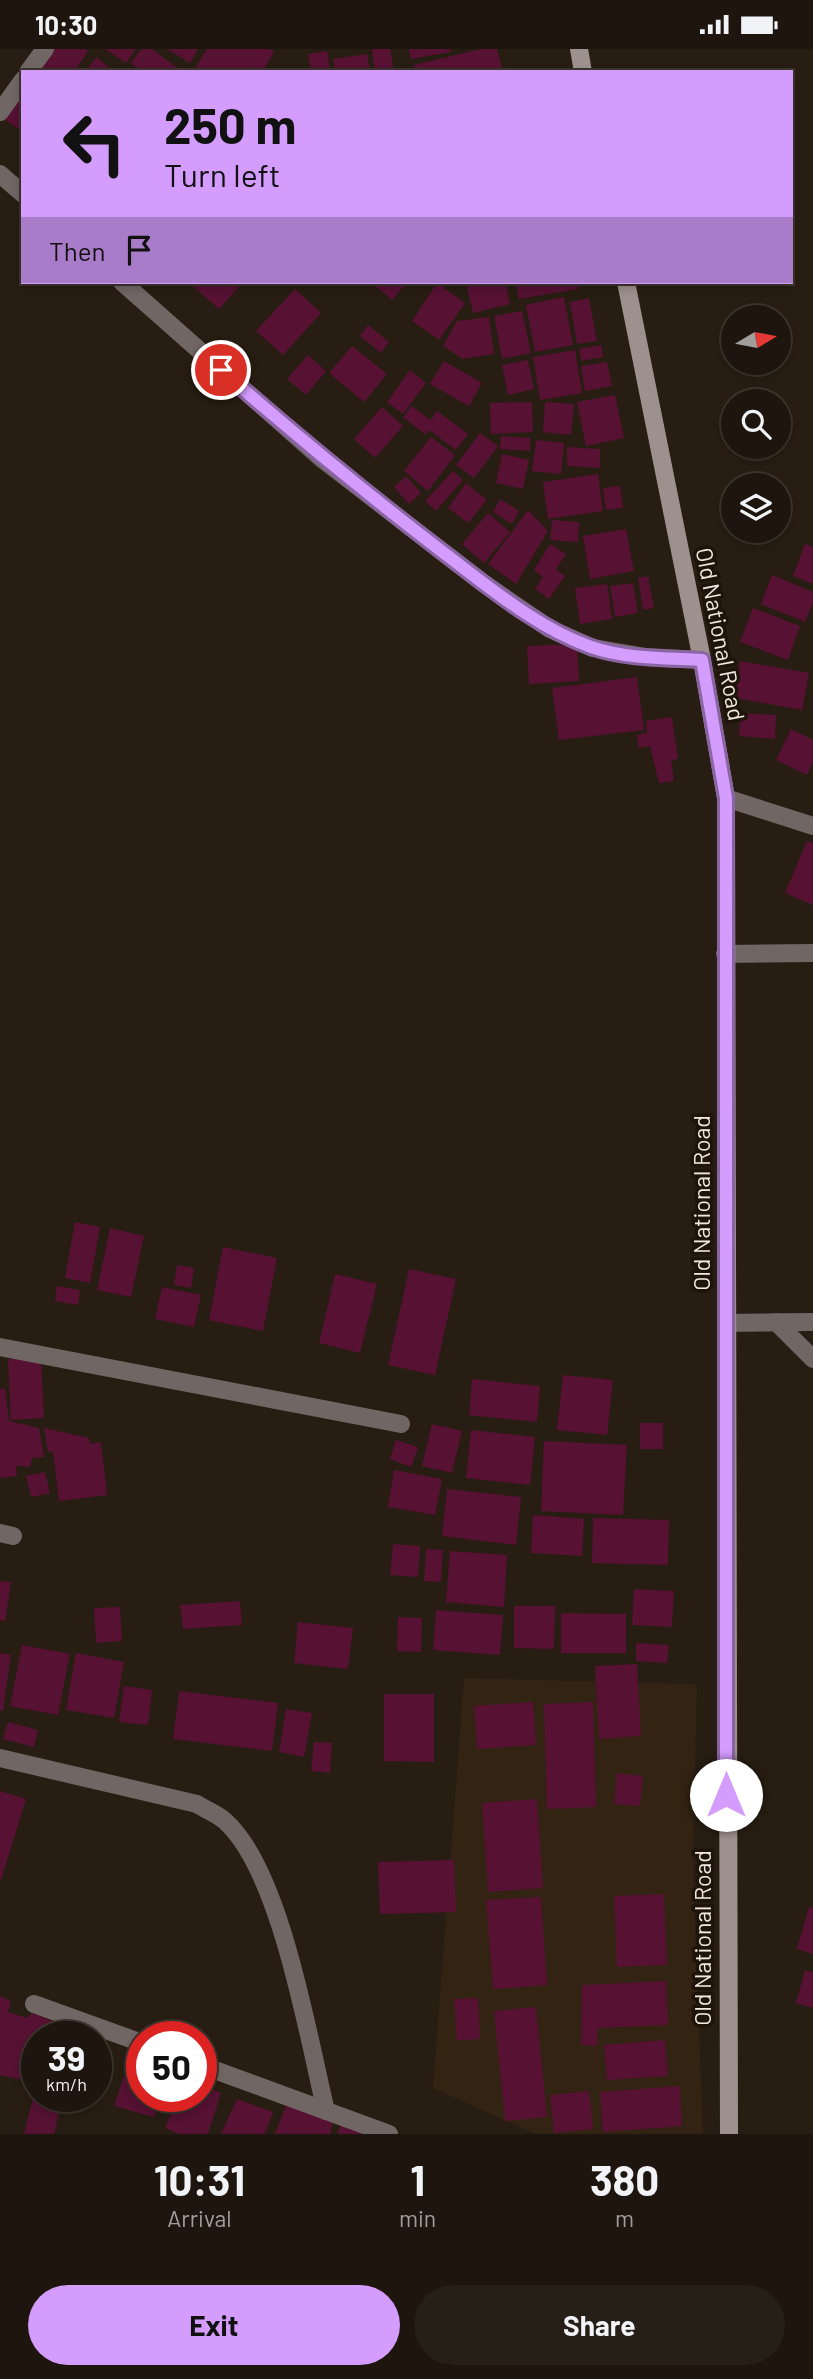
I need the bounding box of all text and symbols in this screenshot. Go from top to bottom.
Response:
text: 10:30 [35,9,97,40]
text: 250 m [164,95,297,154]
icon: left [49,98,140,189]
text: Turn left [164,155,281,193]
icon: arrive [120,231,158,269]
text: Then [49,235,106,266]
north arrow [721,305,791,375]
map controls [721,305,791,543]
pin [191,340,251,400]
icon: arrive [202,351,240,389]
button: search [721,389,791,459]
button: layers [721,473,791,543]
street label: Old National Road [691,545,751,723]
street label: Old National Road [687,1115,715,1291]
position arrow [689,1758,763,1832]
street label: Old National Road [688,1850,716,2026]
speed limit sign: 50 [126,2021,217,2112]
text: 39 [48,2036,85,2078]
text: km/h [46,2073,87,2095]
text: 10:31 [154,2154,245,2204]
text: 1 [410,2154,425,2204]
text: 380 [590,2154,659,2204]
text: Arrival [167,2204,232,2232]
text: min [399,2204,436,2232]
text: m [615,2204,634,2232]
button: Exit [28,2285,400,2365]
button: Share [414,2285,785,2365]

